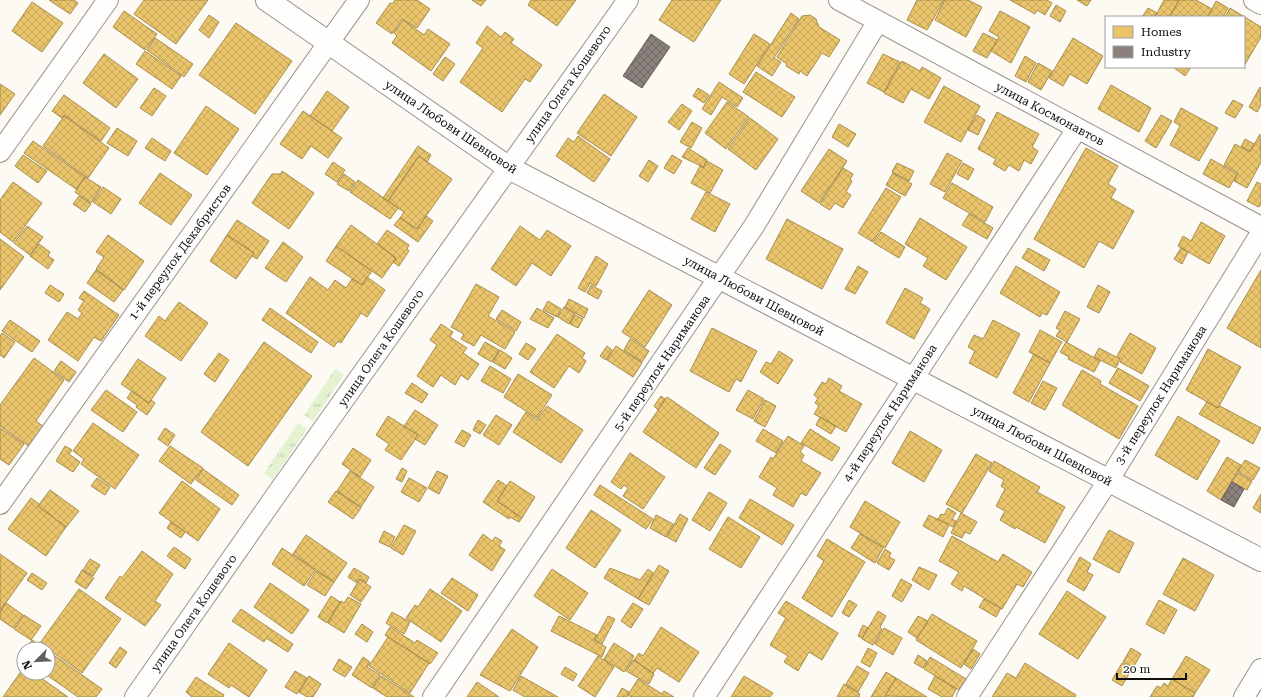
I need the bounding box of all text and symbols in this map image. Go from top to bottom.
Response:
legend [1105,16,1245,68]
street label: улица Олега Кошевого [522,23,614,145]
text: Homes [1141,25,1182,39]
text: Industry [1141,45,1192,59]
street label: улица Любови Шевцовой [382,77,520,177]
street label: улица Космонавтов [993,79,1107,149]
street label: 1-й переулок Декабристов [126,181,234,323]
street label: улица Любови Шевцовой [682,253,826,339]
street label: улица Олега Кошевого [335,287,427,409]
street label: 5-й переулок Нариманова [611,292,713,434]
street label: 3-й переулок Нариманова [1112,323,1210,467]
street label: 4-й переулок Нариманова [840,341,940,484]
street label: улица Любови Шевцовой [970,403,1114,489]
street label: улица Олега Кошевого [148,552,240,674]
north arrow [16,641,56,681]
scale bar [1117,655,1186,681]
text: N [19,658,35,671]
text: 20 m [1123,662,1150,676]

